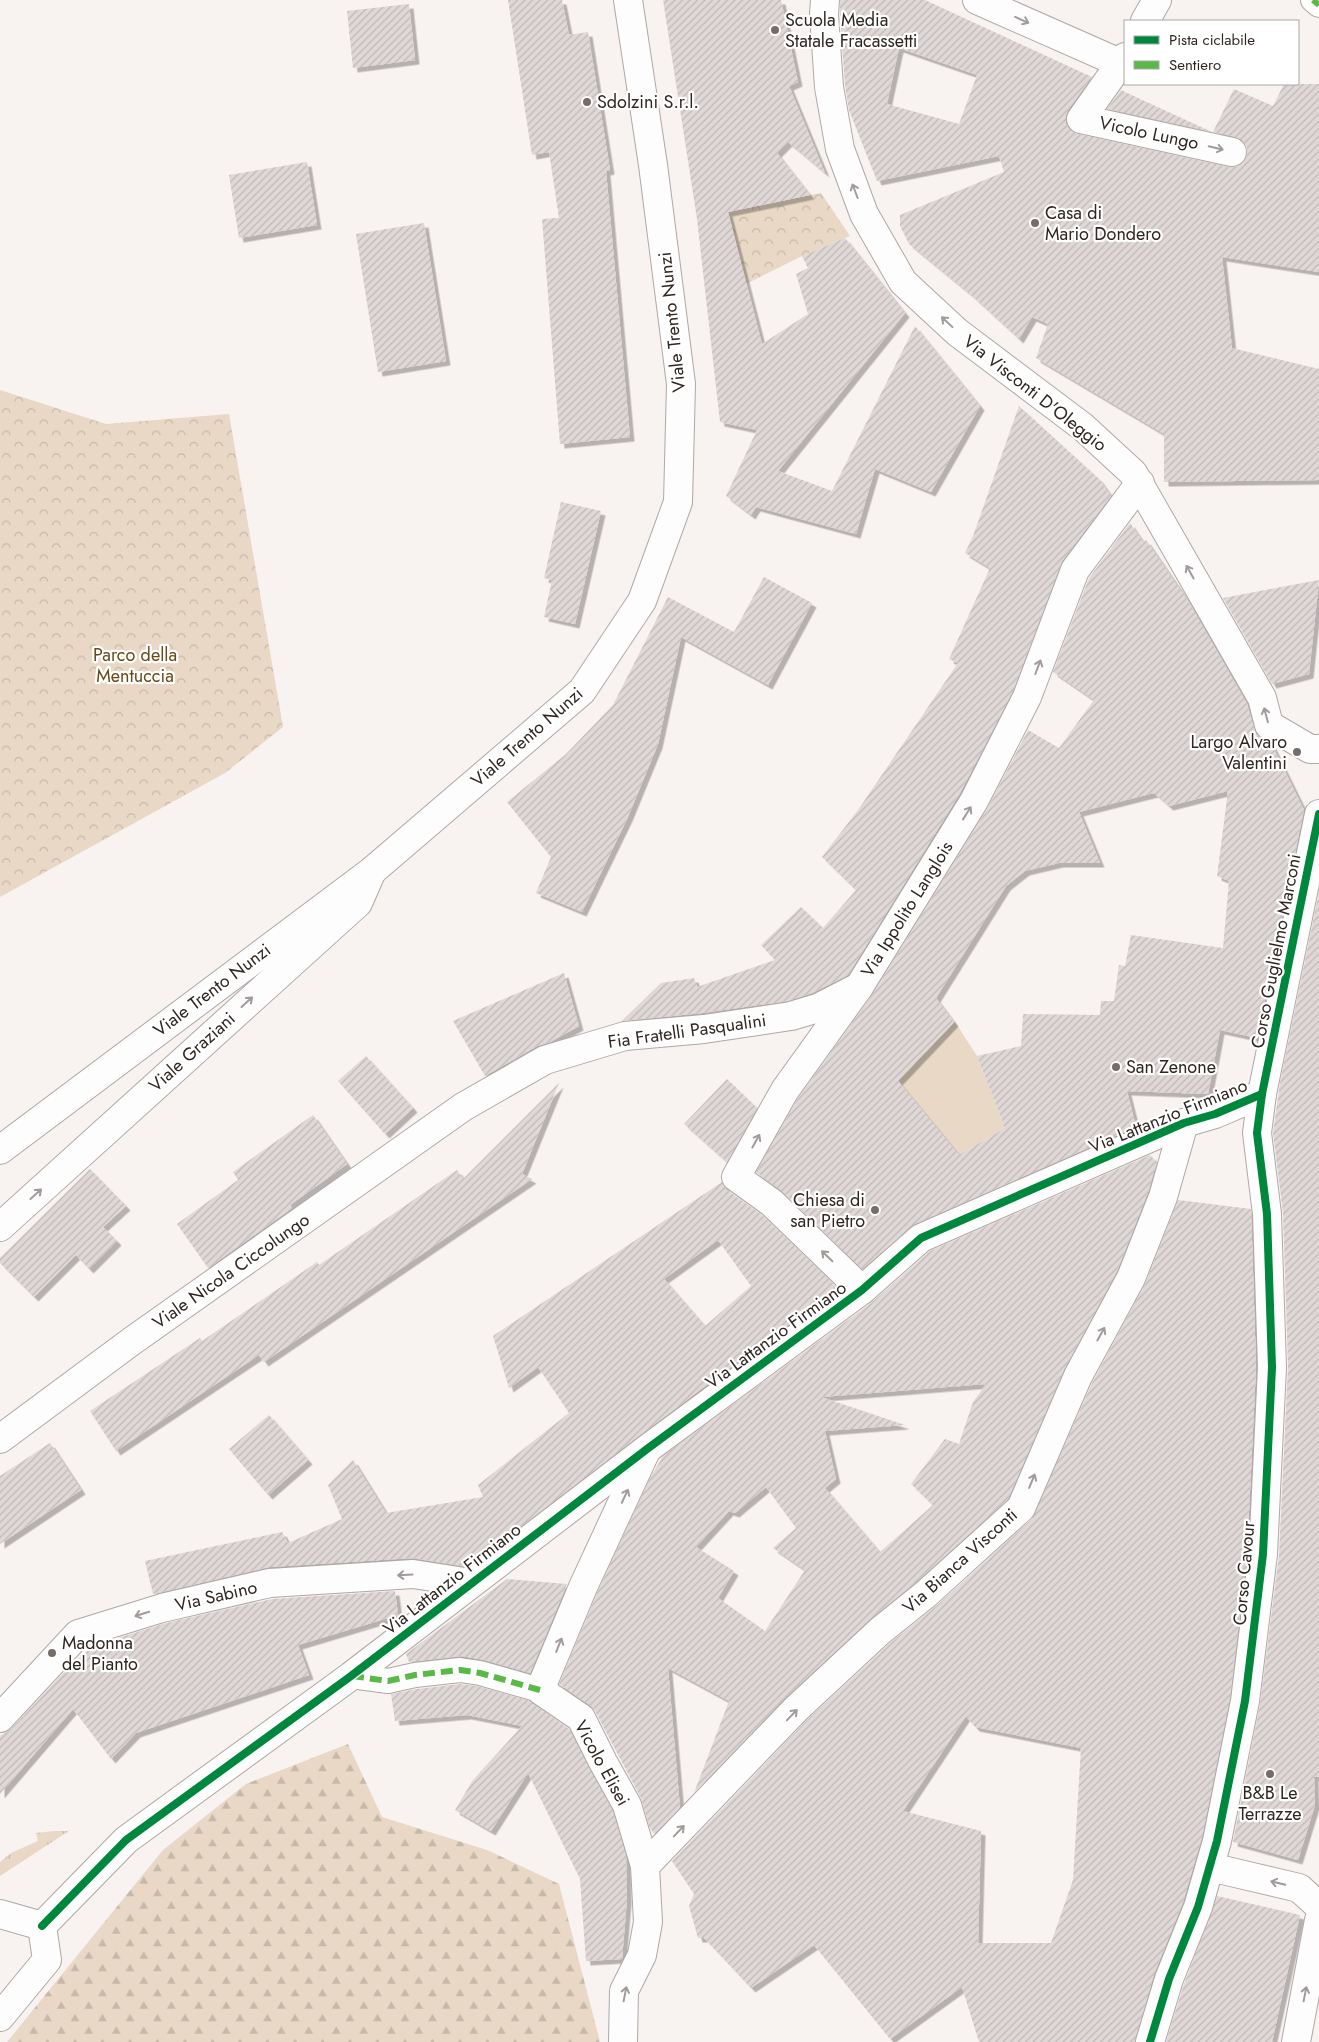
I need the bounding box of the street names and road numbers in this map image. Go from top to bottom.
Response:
street label: Vicolo Lungo [1097,110,1201,156]
street label: Viale Trento Nunzi [652,251,692,393]
street label: Via Visconti D'Oleggio [958,329,1113,458]
street label: Viale Trento Nunzi [465,681,589,793]
street label: Via Ippolito Langlois [855,836,959,982]
street label: Corso Guglielmo Marconi [1244,851,1308,1051]
street label: Viale Trento Nunzi [148,937,276,1043]
street label: Viale Graziani [143,1006,241,1098]
street label: Fia Fratelli Pasqualini [606,1007,768,1055]
street label: Via Lattanzio Firmiano [1085,1072,1251,1160]
street label: Viale Nicola Ciccolungo [147,1207,315,1335]
street label: Via Lattanzio Firmiano [700,1275,852,1395]
street label: Via Bianca Visconti [897,1502,1023,1620]
street label: Via Lattanzio Firmiano [377,1517,527,1641]
street label: Corso Cavour [1226,1519,1262,1626]
street label: Via Sabino [172,1574,260,1618]
street label: Vicolo Elisei [568,1715,636,1811]

